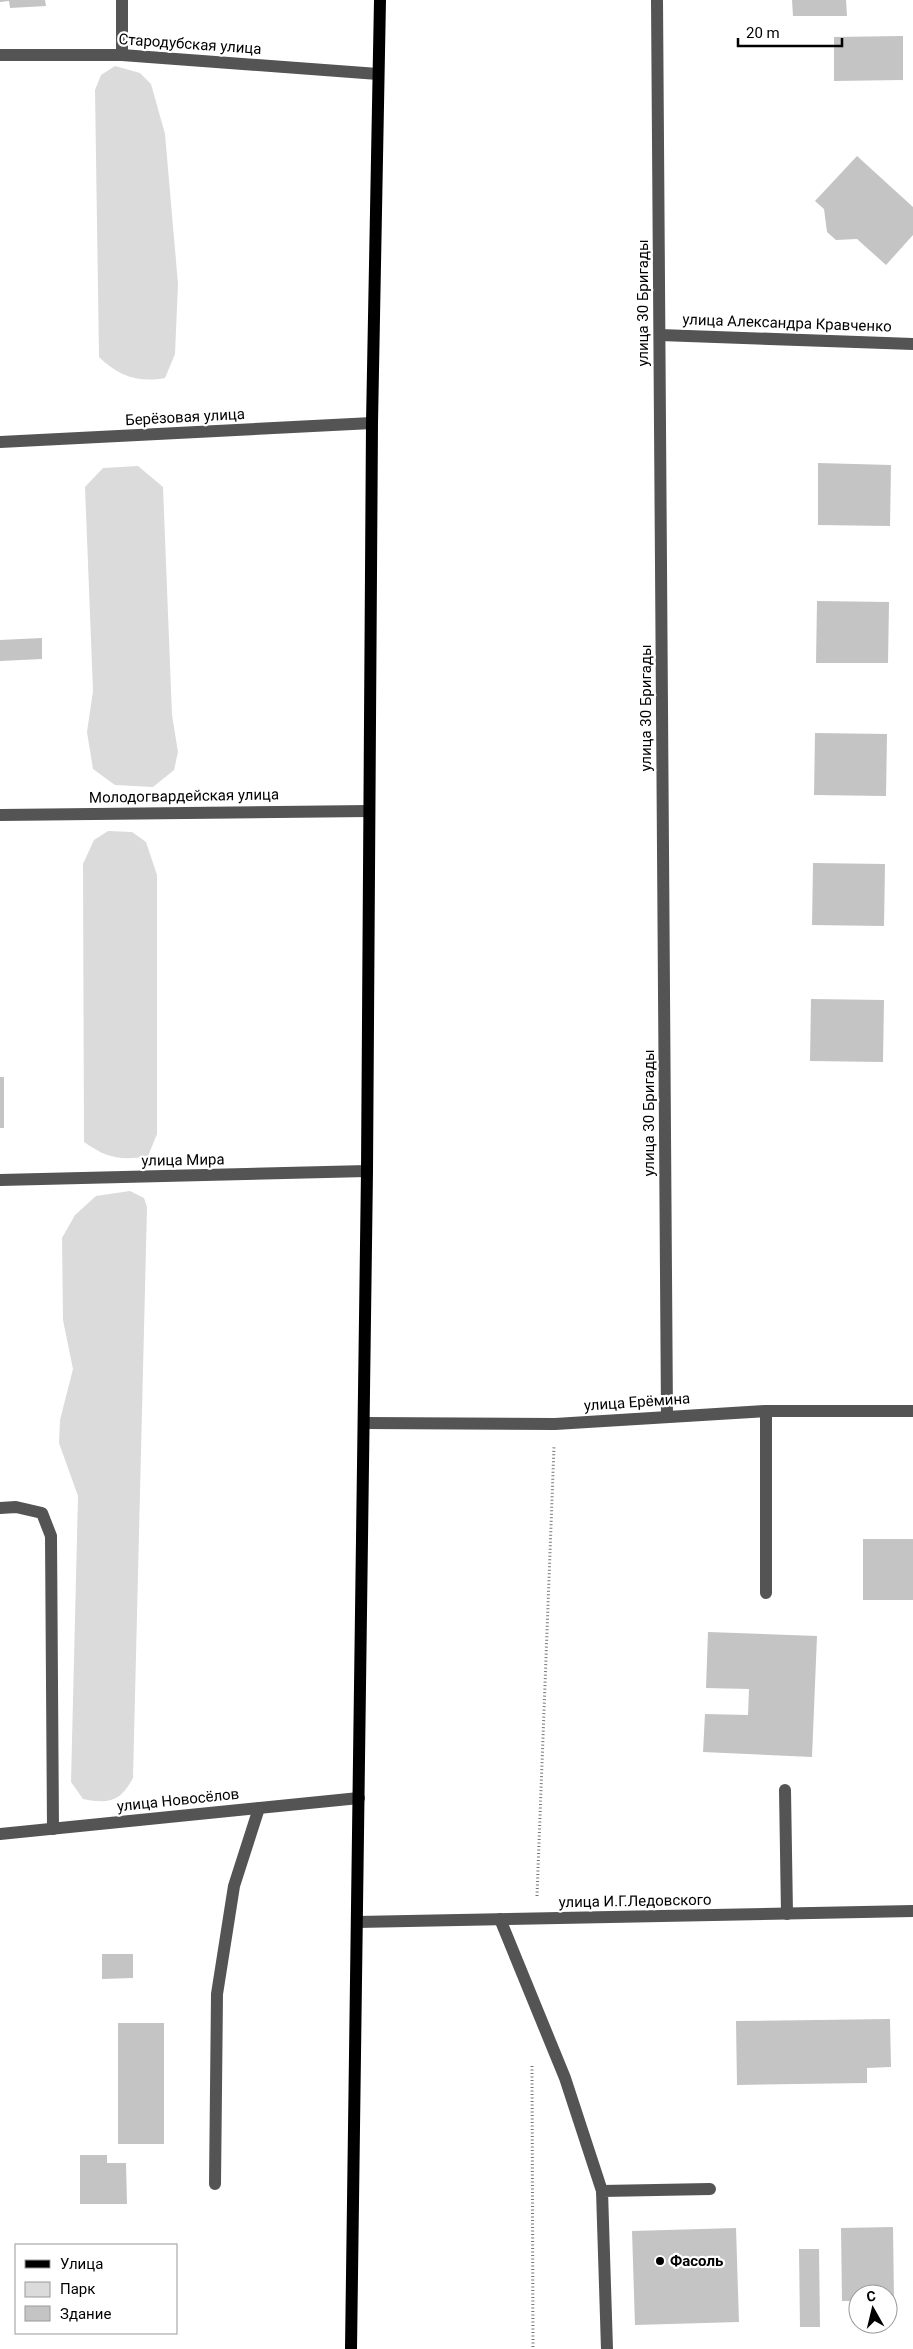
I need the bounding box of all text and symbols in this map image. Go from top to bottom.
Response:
scale bar [738,15,842,47]
text: 20 m [746,24,780,42]
street label: Стародубская улица [118,30,262,58]
street label: улица 30 Бригады [634,239,652,367]
street label: улица Александра Кравченко [682,310,892,336]
street label: Берёзовая улица [125,405,245,429]
street label: улица 30 Бригады [637,644,655,772]
street label: Молодогвардейская улица [89,785,279,807]
street label: улица 30 Бригады [640,1049,658,1177]
street label: улица Мира [141,1150,225,1170]
street label: улица Ерёмина [583,1389,691,1415]
street label: улица Новосёлов [116,1785,240,1815]
street label: улица И.Г.Ледовского [558,1891,712,1911]
legend [15,2244,178,2334]
place label: Фасоль [670,2252,723,2270]
text: Улица [60,2255,103,2273]
marker: Фасоль [654,2255,666,2267]
text: Парк [60,2280,95,2298]
north arrow [848,2284,898,2334]
text: С [866,2288,877,2305]
text: Здание [60,2305,111,2323]

